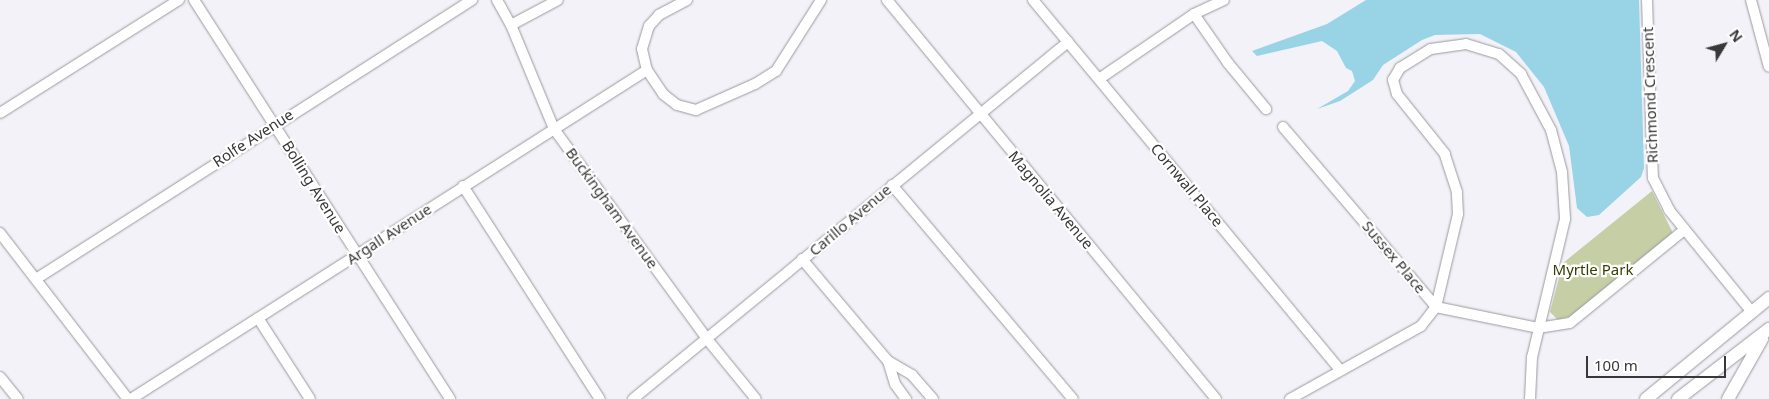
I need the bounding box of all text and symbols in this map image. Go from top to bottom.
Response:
north arrow [1699,20,1749,70]
text: N [1725,25,1747,46]
street label: Richmond Crescent [1639,26,1661,164]
street label: Rolfe Avenue [209,105,297,171]
street label: Bolling Avenue [278,137,350,237]
street label: Cornwall Place [1147,140,1227,230]
street label: Buckingham Avenue [562,144,662,272]
street label: Magnolia Avenue [1005,147,1097,253]
street label: Carillo Avenue [805,181,895,259]
street label: Argall Avenue [343,200,435,268]
street label: Sussex Place [1359,217,1429,297]
park label: Myrtle Park [1553,261,1633,279]
scale bar [1589,346,1729,378]
text: 100 m [1594,355,1638,375]

